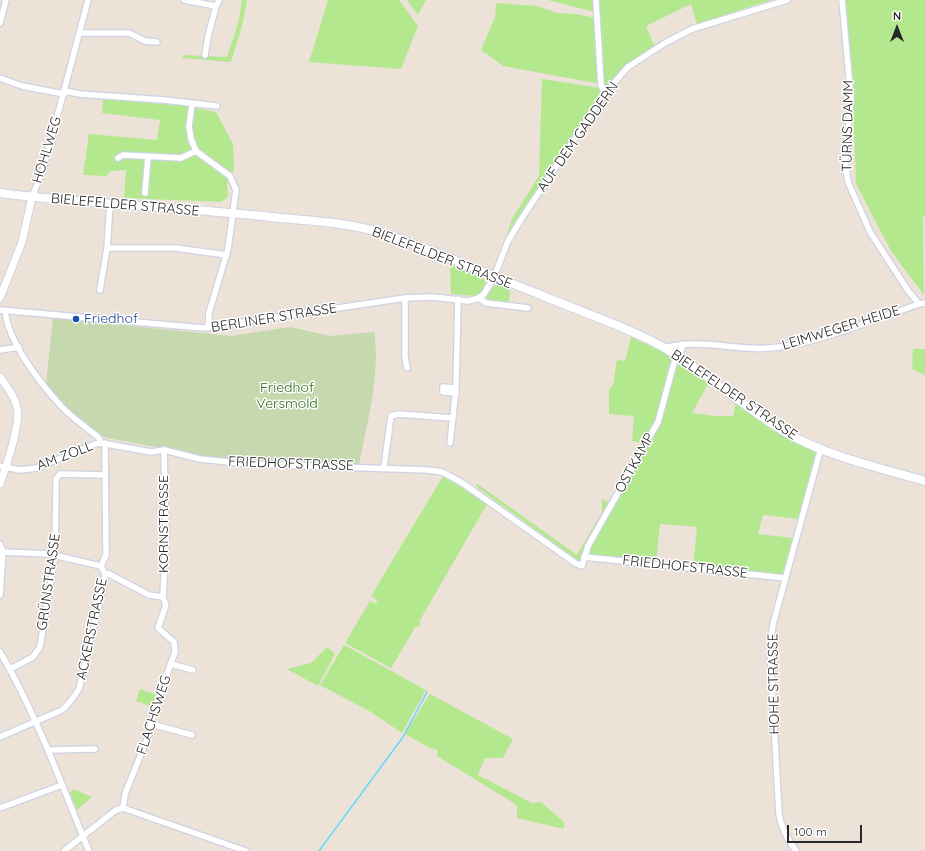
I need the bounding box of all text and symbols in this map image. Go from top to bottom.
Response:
north arrow [877,8,917,48]
text: N [893,9,901,23]
street label: AUF DEM GADDERN [534,79,622,195]
street label: TÜRNS DAMM [839,80,857,172]
street label: HOHLWEG [29,114,65,186]
street label: BIELEFELDER STRASSE [50,190,200,220]
street label: BIELEFELDER STRASSE [369,223,515,293]
street label: BERLINER STRASSE [210,300,338,336]
street label: LEIMWEGER HEIDE [780,302,902,354]
place label: Friedhof [84,311,138,327]
marker: Friedhof [71,314,81,324]
street label: BIELEFELDER STRASSE [668,346,800,444]
park label: Friedhof Versmold [256,380,318,412]
street label: OSTKAMP [612,430,658,496]
street label: AM ZOLL [34,438,96,474]
street label: FRIEDHOFSTRASSE [228,453,354,475]
street label: KORNSTRASSE [156,475,172,573]
street label: GRÜNSTRASSE [34,532,64,632]
street label: FRIEDHOFSTRASSE [622,552,748,582]
street label: ACKERSTRASSE [73,577,111,681]
street label: HOHE STRASSE [765,633,783,735]
street label: FLACHSWEG [133,673,175,757]
scale bar [789,817,864,843]
text: 100 m [794,824,827,839]

